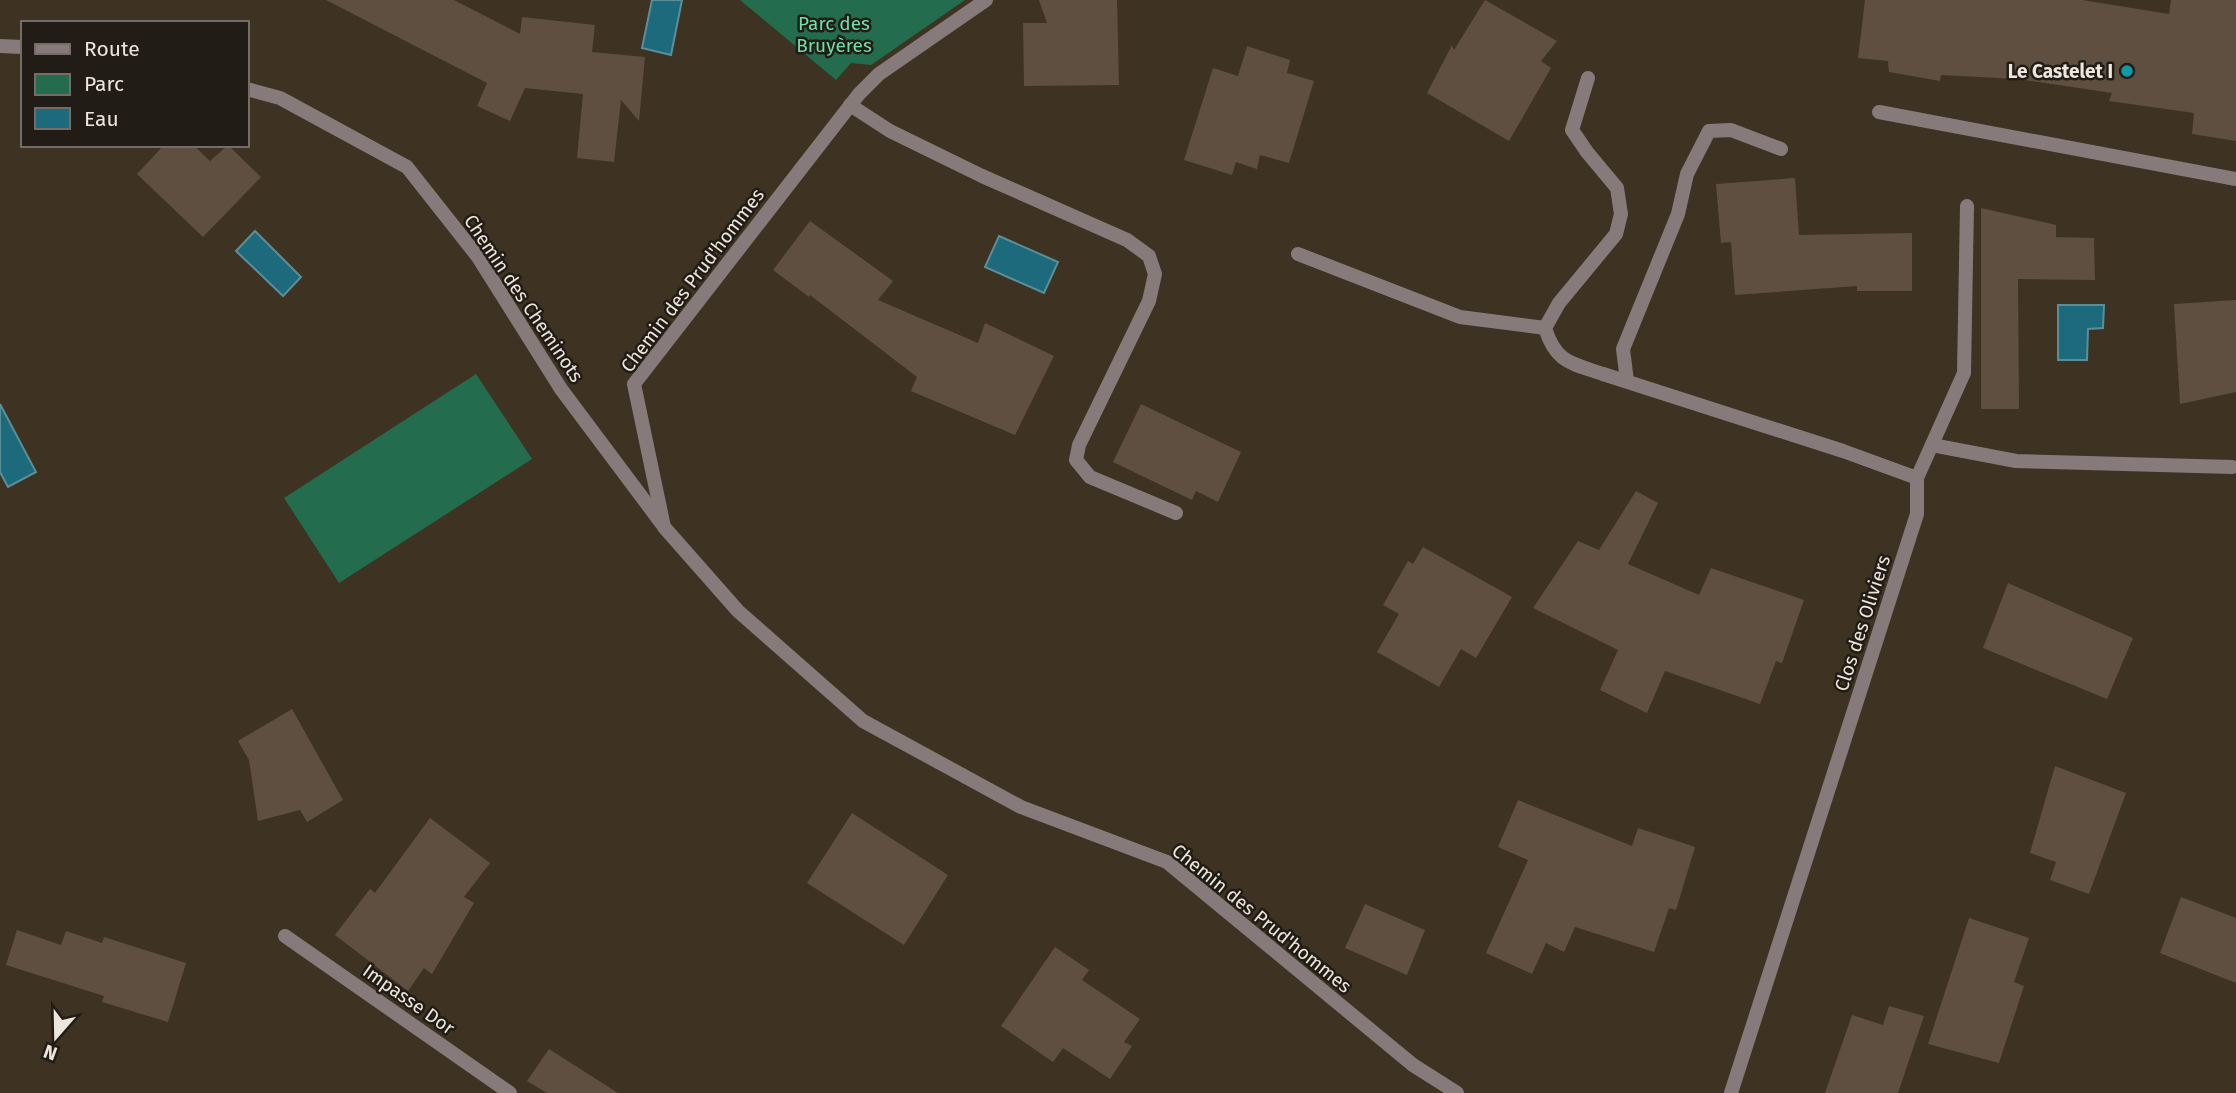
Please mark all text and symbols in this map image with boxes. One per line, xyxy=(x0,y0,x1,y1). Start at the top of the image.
park label: Parc des Bruyères xyxy=(796,12,872,57)
legend xyxy=(21,21,248,147)
text: Route xyxy=(84,36,140,62)
place label: Le Castelet I xyxy=(2008,60,2113,83)
marker: Le Castelet I xyxy=(2119,63,2135,79)
text: Parc xyxy=(84,71,124,97)
text: Eau xyxy=(84,106,119,132)
street label: Chemin des Prud'hommes xyxy=(616,184,769,377)
street label: Chemin des Cheminots xyxy=(459,210,588,386)
street label: Clos des Oliviers xyxy=(1830,552,1895,694)
street label: Chemin des Prud'hommes xyxy=(1167,839,1356,998)
street label: Impasse Dor xyxy=(358,959,460,1040)
north arrow xyxy=(21,1002,91,1072)
text: N xyxy=(40,1040,60,1065)

